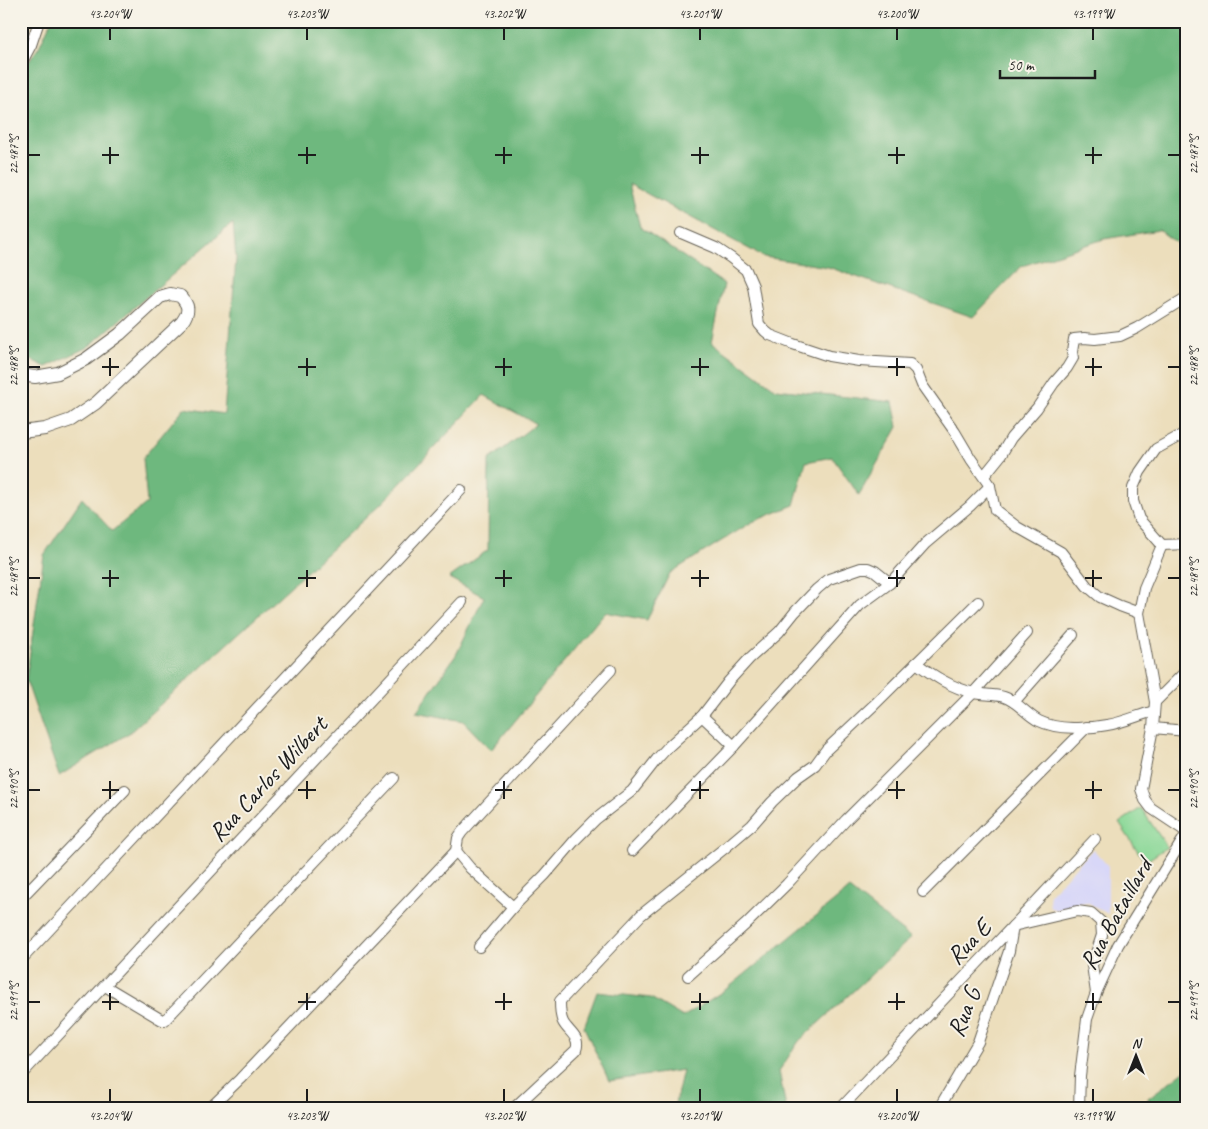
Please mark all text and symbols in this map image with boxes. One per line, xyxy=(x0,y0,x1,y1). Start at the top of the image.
text: 43.204°W xyxy=(89,6,133,22)
text: 43.203°W xyxy=(286,6,330,22)
text: 43.202°W xyxy=(483,6,527,22)
text: 43.201°W xyxy=(679,6,723,22)
text: 43.200°W xyxy=(876,6,920,22)
text: 43.199°W xyxy=(1072,6,1116,22)
scale bar xyxy=(1000,48,1096,80)
text: 50 m xyxy=(1008,56,1035,75)
text: 22.487°S xyxy=(6,134,22,174)
text: 22.487°S xyxy=(1186,134,1202,174)
text: 22.488°S xyxy=(6,346,22,386)
text: 22.488°S xyxy=(1186,346,1202,386)
text: 22.489°S xyxy=(6,557,22,597)
text: 22.489°S xyxy=(1186,557,1202,597)
street label: Rua Carlos Wilbert xyxy=(202,708,336,848)
text: 22.490°S xyxy=(6,769,22,809)
text: 22.490°S xyxy=(1186,769,1202,809)
street label: Rua Bataillard xyxy=(1072,849,1162,975)
street label: Rua E xyxy=(940,910,1000,972)
street label: Rua G xyxy=(940,980,989,1041)
text: 22.491°S xyxy=(6,981,22,1021)
text: 22.491°S xyxy=(1186,981,1202,1021)
north arrow xyxy=(1110,1032,1160,1082)
text: N xyxy=(1132,1035,1143,1052)
text: 43.204°W xyxy=(89,1108,133,1124)
text: 43.203°W xyxy=(286,1108,330,1124)
text: 43.202°W xyxy=(483,1108,527,1124)
text: 43.201°W xyxy=(679,1108,723,1124)
text: 43.200°W xyxy=(876,1108,920,1124)
text: 43.199°W xyxy=(1072,1108,1116,1124)

